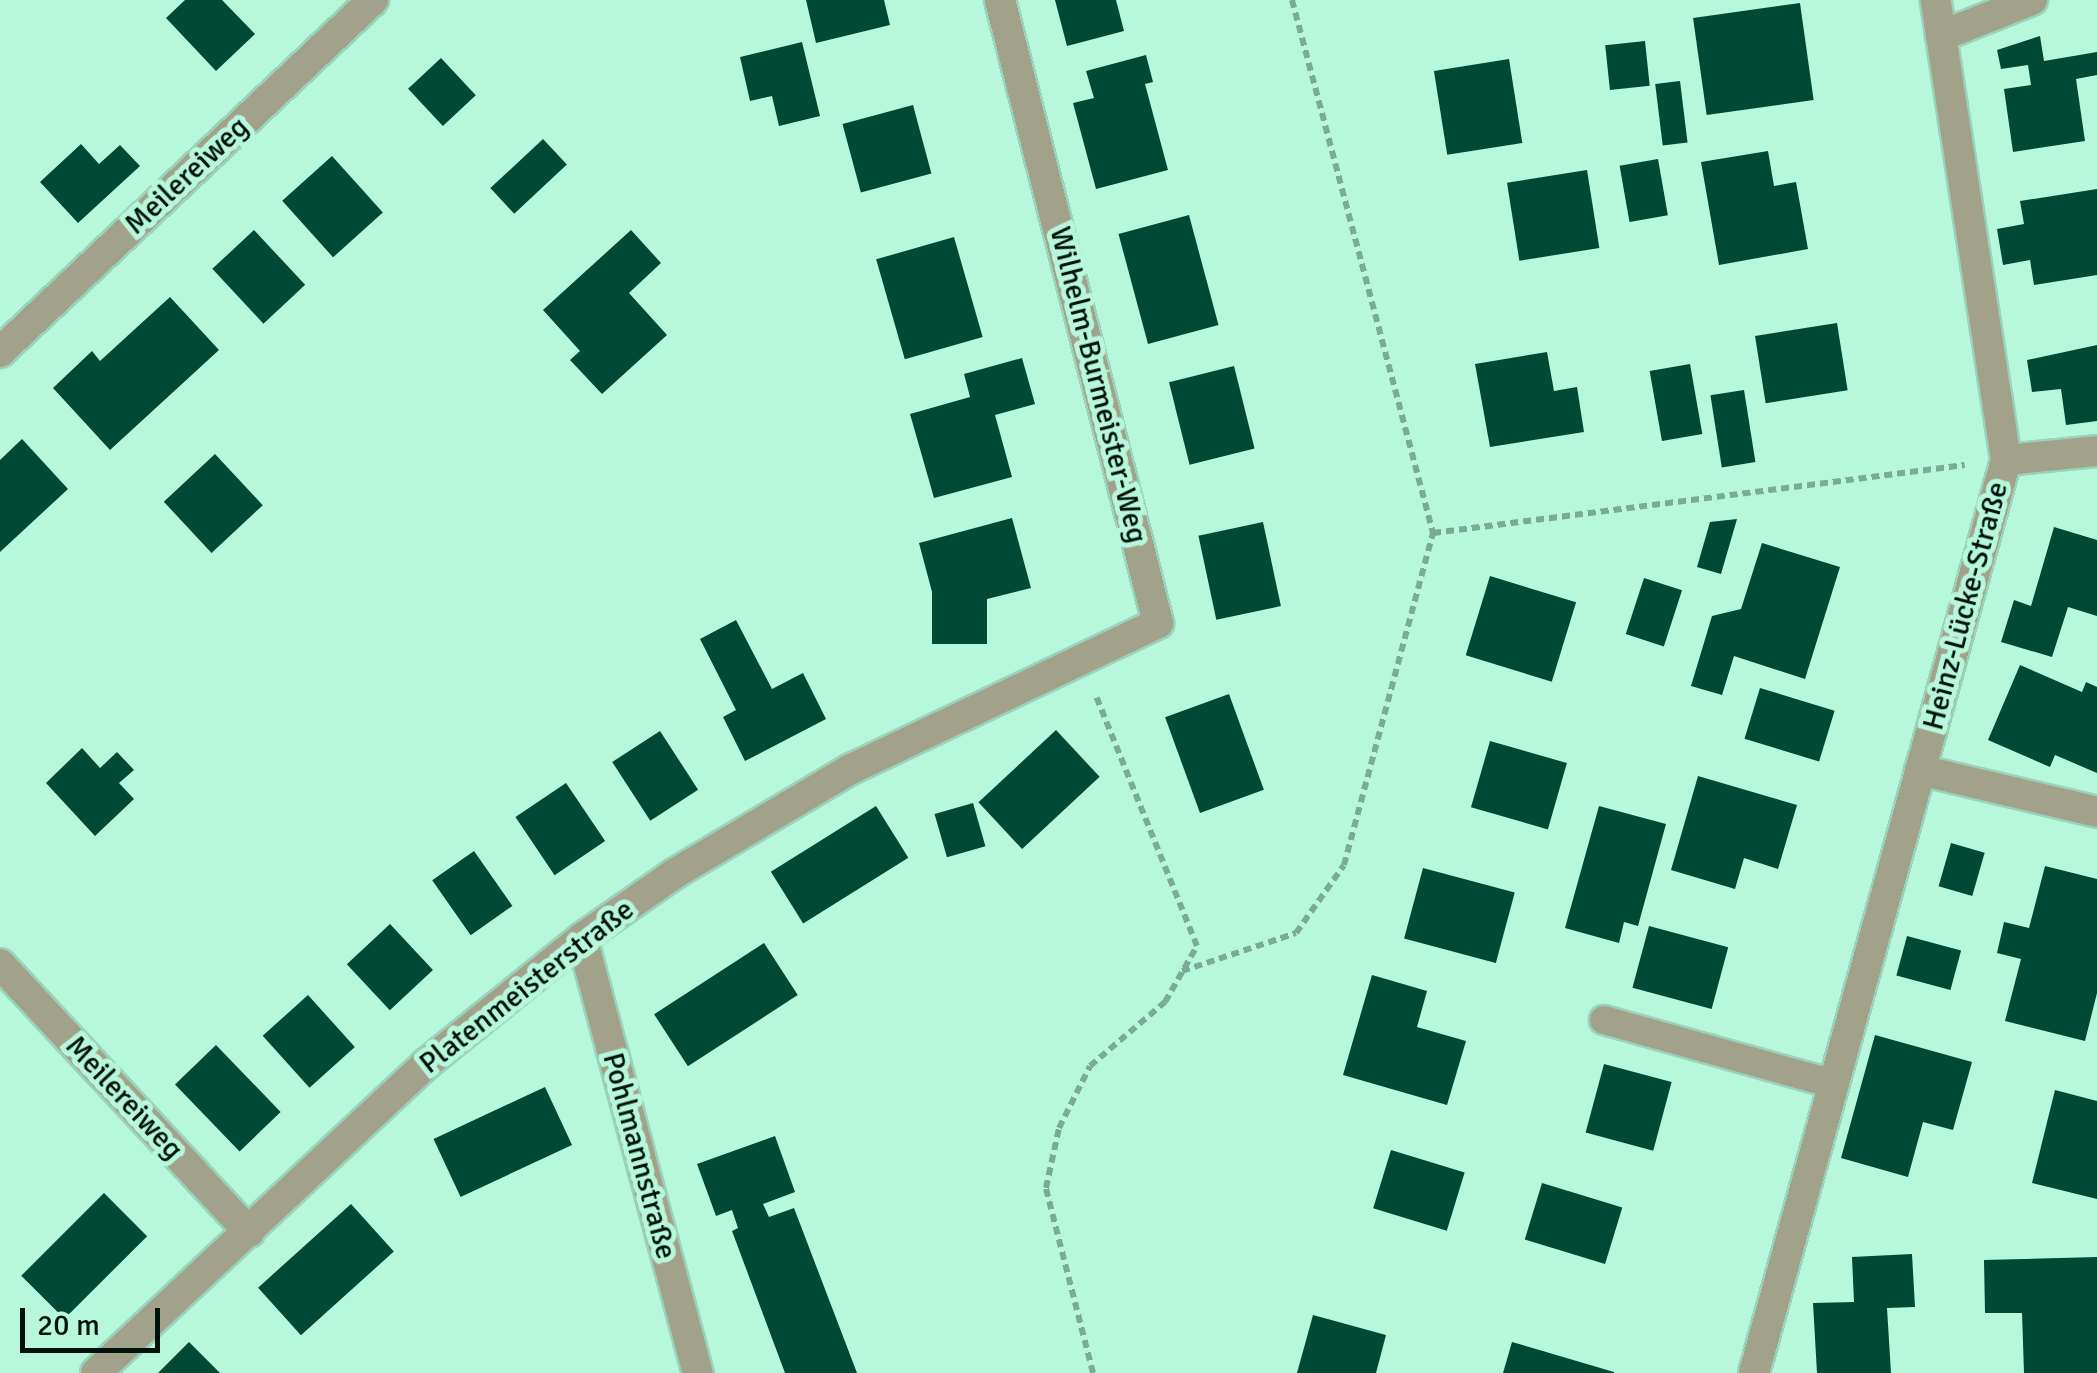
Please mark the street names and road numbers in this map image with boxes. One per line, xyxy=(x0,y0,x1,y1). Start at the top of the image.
street label: Meilereiweg xyxy=(118,110,256,242)
street label: Wilhelm-Burmeister-Weg xyxy=(1041,223,1155,547)
street label: Heinz-Lücke-Straße xyxy=(1916,478,2016,734)
street label: Platenmeisterstraße xyxy=(413,892,641,1082)
street label: Meilereiweg xyxy=(58,1029,190,1167)
street label: Pohlmannstraße xyxy=(594,1049,684,1263)

